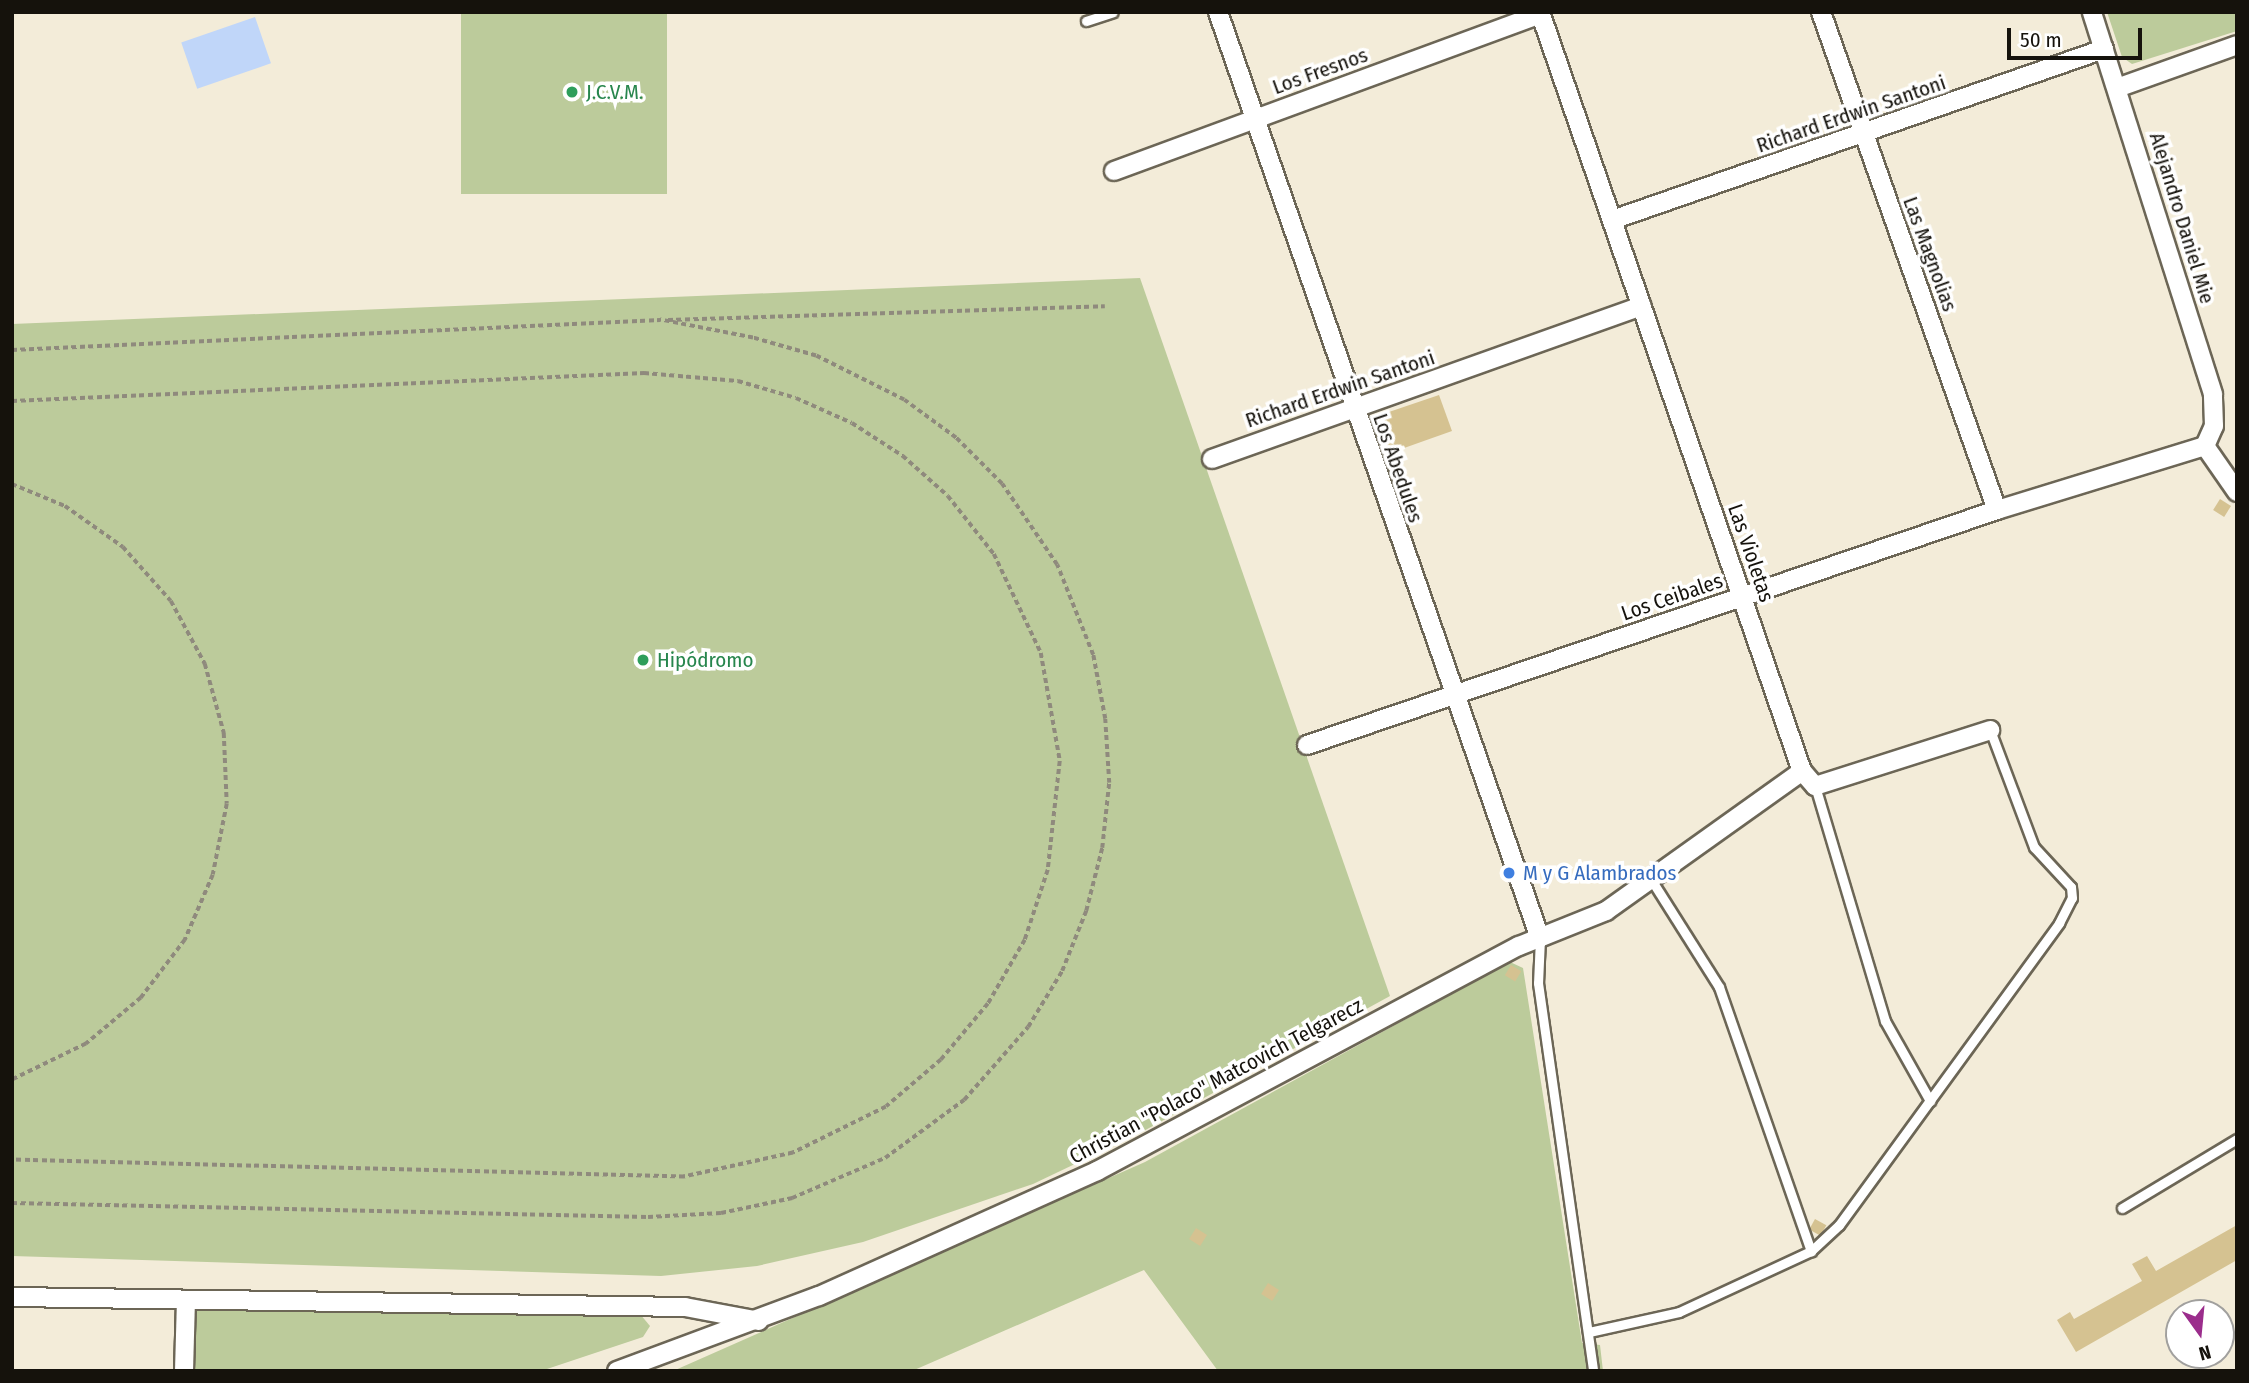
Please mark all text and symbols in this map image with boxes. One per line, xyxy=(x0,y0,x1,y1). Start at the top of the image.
scale bar xyxy=(2011,14,2146,58)
text: 50 m xyxy=(2020,27,2062,53)
street label: Los Fresnos xyxy=(1269,42,1371,100)
street label: Richard Erdwin Santoni xyxy=(1753,70,1949,158)
place label: J.C.V.M. xyxy=(586,79,643,105)
marker: J.C.V.M. xyxy=(564,84,580,100)
street label: Alejandro Daniel Mie xyxy=(2144,129,2220,307)
street label: Las Magnolias xyxy=(1898,193,1962,315)
street label: Richard Erdwin Santoni xyxy=(1242,345,1438,433)
street label: Los Abedules xyxy=(1368,410,1428,526)
street label: Las Violetas xyxy=(1723,501,1779,605)
street label: Los Ceibales xyxy=(1618,568,1726,626)
place label: Hipódromo xyxy=(657,647,753,673)
marker: Hipódromo xyxy=(635,652,651,668)
place label: M y G Alambrados xyxy=(1523,860,1676,886)
marker: M y G Alambrados xyxy=(1501,865,1517,881)
street label: Christian "Polaco" Matcovich Telgarecz xyxy=(1065,993,1367,1169)
north arrow xyxy=(2165,1299,2235,1369)
text: N xyxy=(2197,1340,2214,1365)

